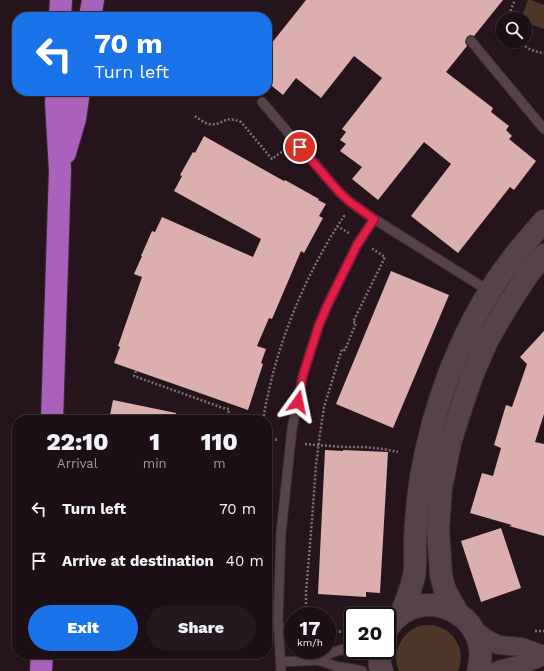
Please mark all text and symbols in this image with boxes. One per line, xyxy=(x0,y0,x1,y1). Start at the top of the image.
map controls xyxy=(496,12,532,48)
button: search xyxy=(496,12,532,48)
text: 70 m xyxy=(94,27,163,60)
icon: left xyxy=(28,28,80,80)
text: Turn left xyxy=(94,61,169,82)
pin xyxy=(283,130,317,164)
icon: arrive xyxy=(289,136,311,158)
position arrow xyxy=(277,381,319,423)
text: 22:10 xyxy=(46,428,109,456)
text: 1 xyxy=(149,428,160,456)
text: 110 xyxy=(201,428,238,456)
text: Arrival xyxy=(57,456,98,471)
text: min xyxy=(143,456,167,471)
text: m xyxy=(213,456,226,471)
icon: left xyxy=(28,498,50,520)
text: Turn left xyxy=(62,500,126,518)
text: 70 m xyxy=(219,500,256,518)
icon: arrive xyxy=(28,550,50,572)
text: Arrive at destination xyxy=(62,552,214,570)
text: 40 m xyxy=(226,552,264,570)
button: Exit xyxy=(28,605,138,651)
button: Share xyxy=(146,605,256,651)
speed limit sign: 20 xyxy=(344,607,396,659)
text: 17 xyxy=(300,616,320,640)
text: km/h xyxy=(297,637,323,648)

